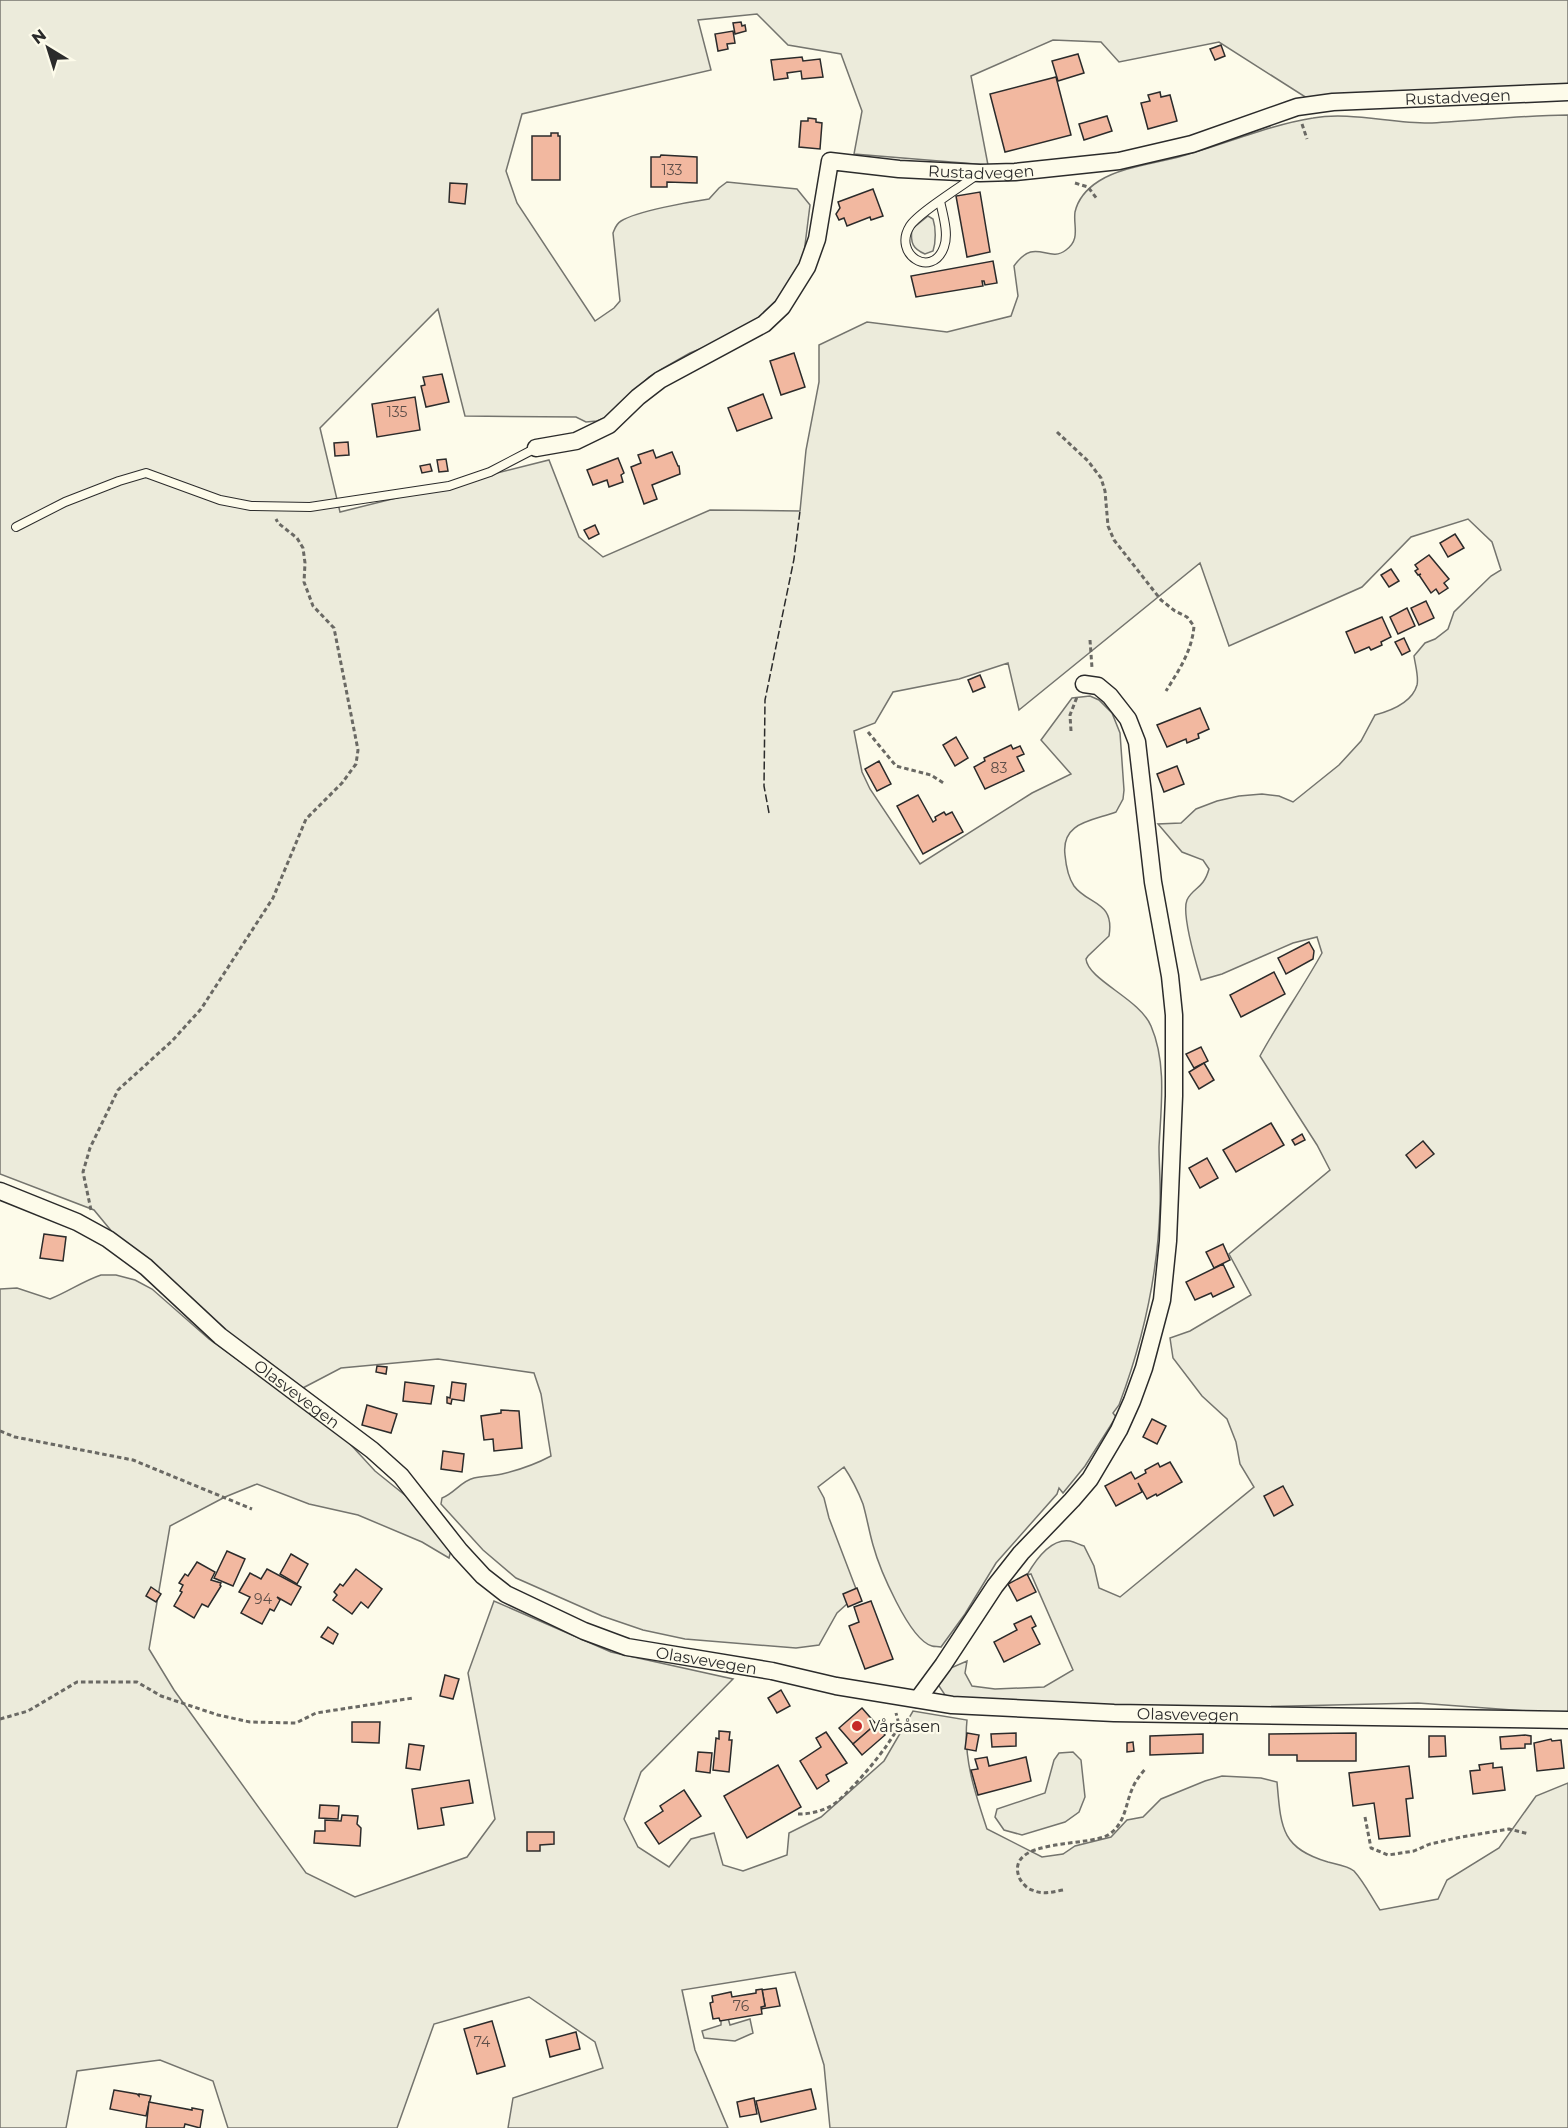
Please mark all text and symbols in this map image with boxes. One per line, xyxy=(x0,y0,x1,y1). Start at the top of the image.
north arrow xyxy=(18,18,78,78)
text: N xyxy=(28,25,50,48)
street label: Rustadvegen xyxy=(1404,85,1511,108)
house number: 133 xyxy=(662,161,682,179)
street label: Rustadvegen xyxy=(928,161,1035,183)
house number: 135 xyxy=(387,403,407,421)
house number: 83 xyxy=(991,759,1008,777)
street label: Olasvevegen xyxy=(250,1355,344,1432)
house number: 94 xyxy=(254,1590,273,1608)
street label: Olasvevegen xyxy=(654,1642,758,1678)
street label: Olasvevegen xyxy=(1137,1704,1239,1724)
place label: Vårsåsen xyxy=(869,1717,941,1736)
marker: Vårsåsen xyxy=(850,1719,864,1733)
house number: 76 xyxy=(733,1997,750,2015)
house number: 74 xyxy=(474,2033,491,2051)

